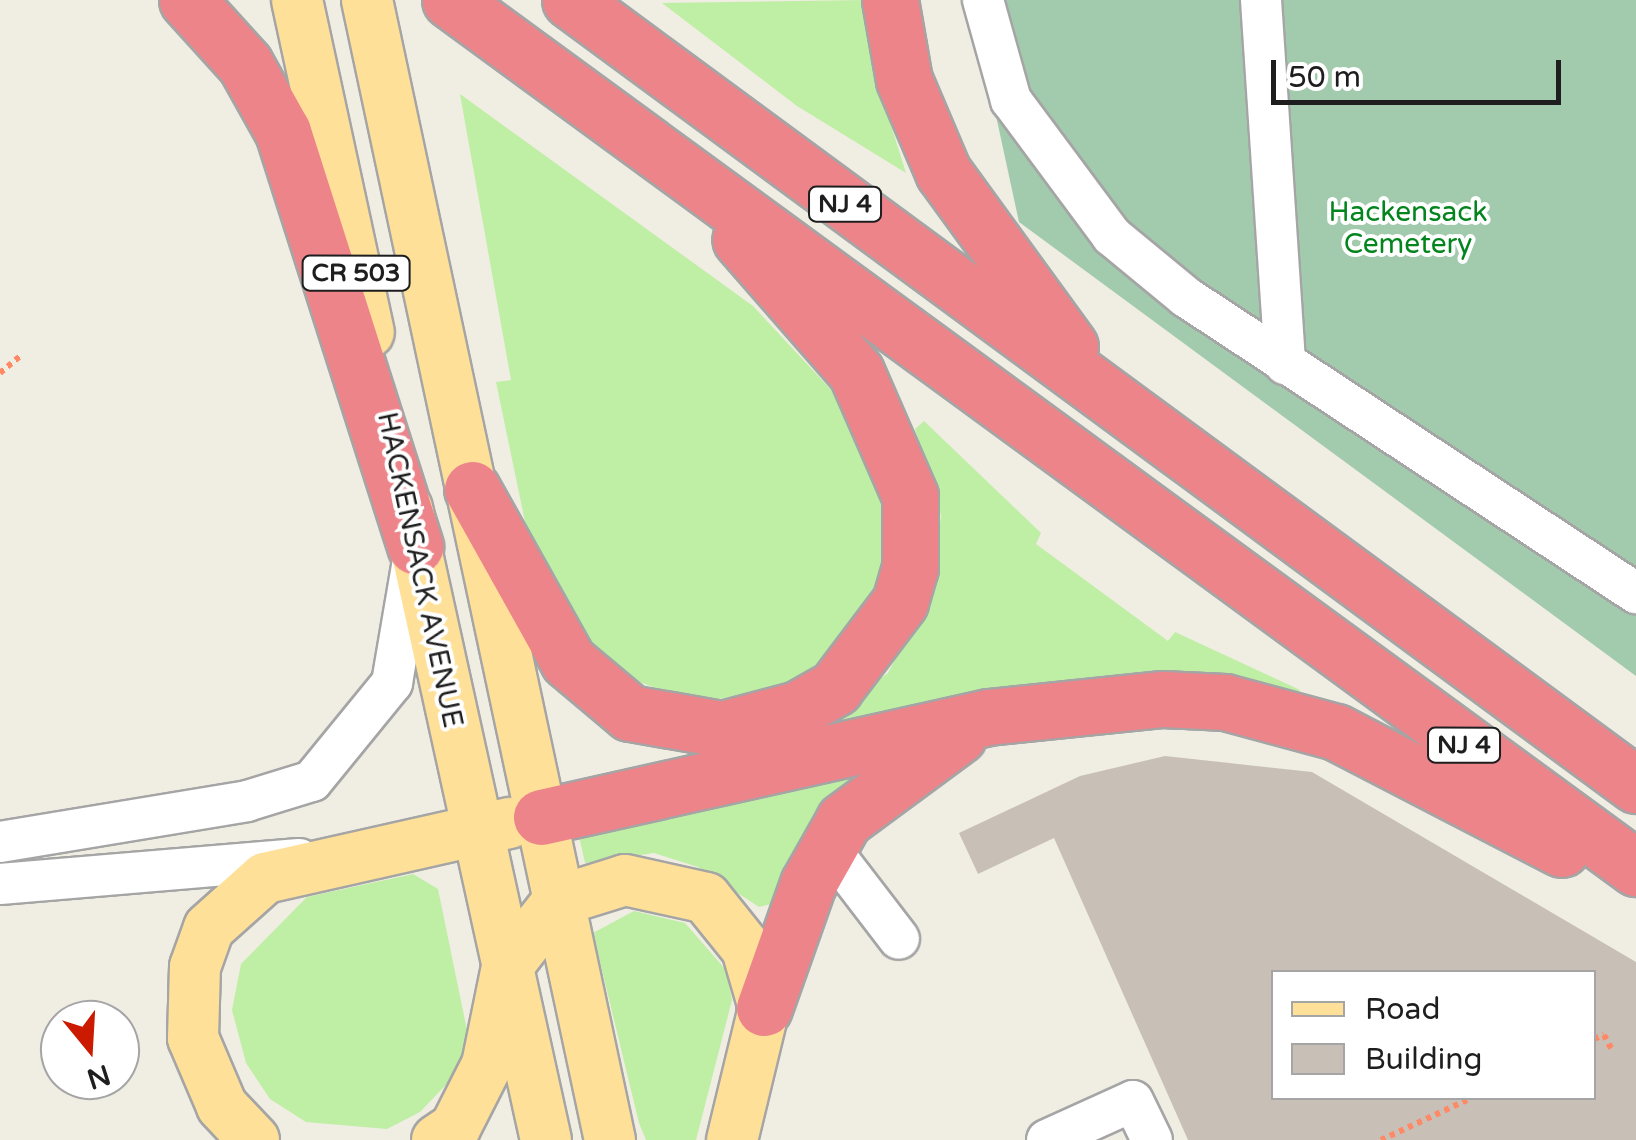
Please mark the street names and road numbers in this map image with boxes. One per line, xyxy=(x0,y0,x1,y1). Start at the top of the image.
road number: NJ 4 xyxy=(808,184,882,224)
road number: CR 503 xyxy=(301,253,411,293)
street label: HACKENSACK AVENUE xyxy=(370,409,470,731)
road number: NJ 4 xyxy=(1426,725,1502,765)

